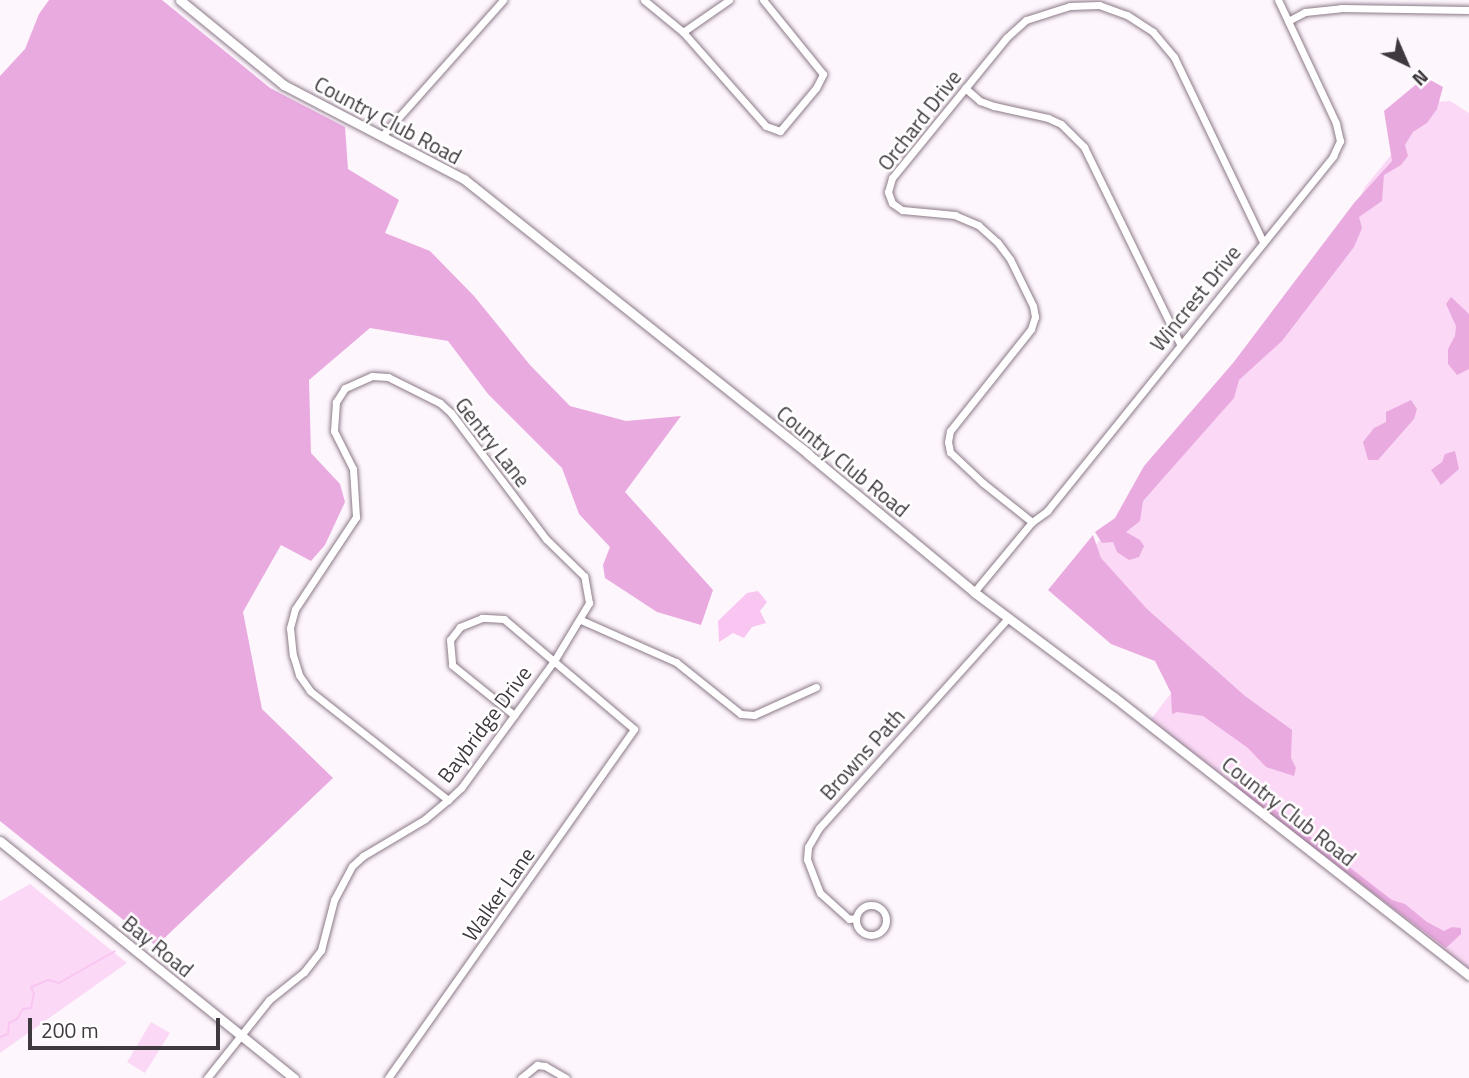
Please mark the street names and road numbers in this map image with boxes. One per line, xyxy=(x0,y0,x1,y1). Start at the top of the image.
street label: Orchard Drive xyxy=(872,65,966,175)
street label: Country Club Road xyxy=(310,71,466,169)
street label: Wincrest Drive xyxy=(1145,240,1245,356)
street label: Gentry Lane xyxy=(450,392,536,492)
street label: Country Club Road xyxy=(772,400,914,522)
street label: Baybridge Drive xyxy=(432,661,536,787)
street label: Browns Path xyxy=(814,703,910,805)
street label: Country Club Road xyxy=(1217,751,1361,871)
street label: Walker Lane xyxy=(457,842,539,946)
street label: Bay Road xyxy=(118,910,198,982)

